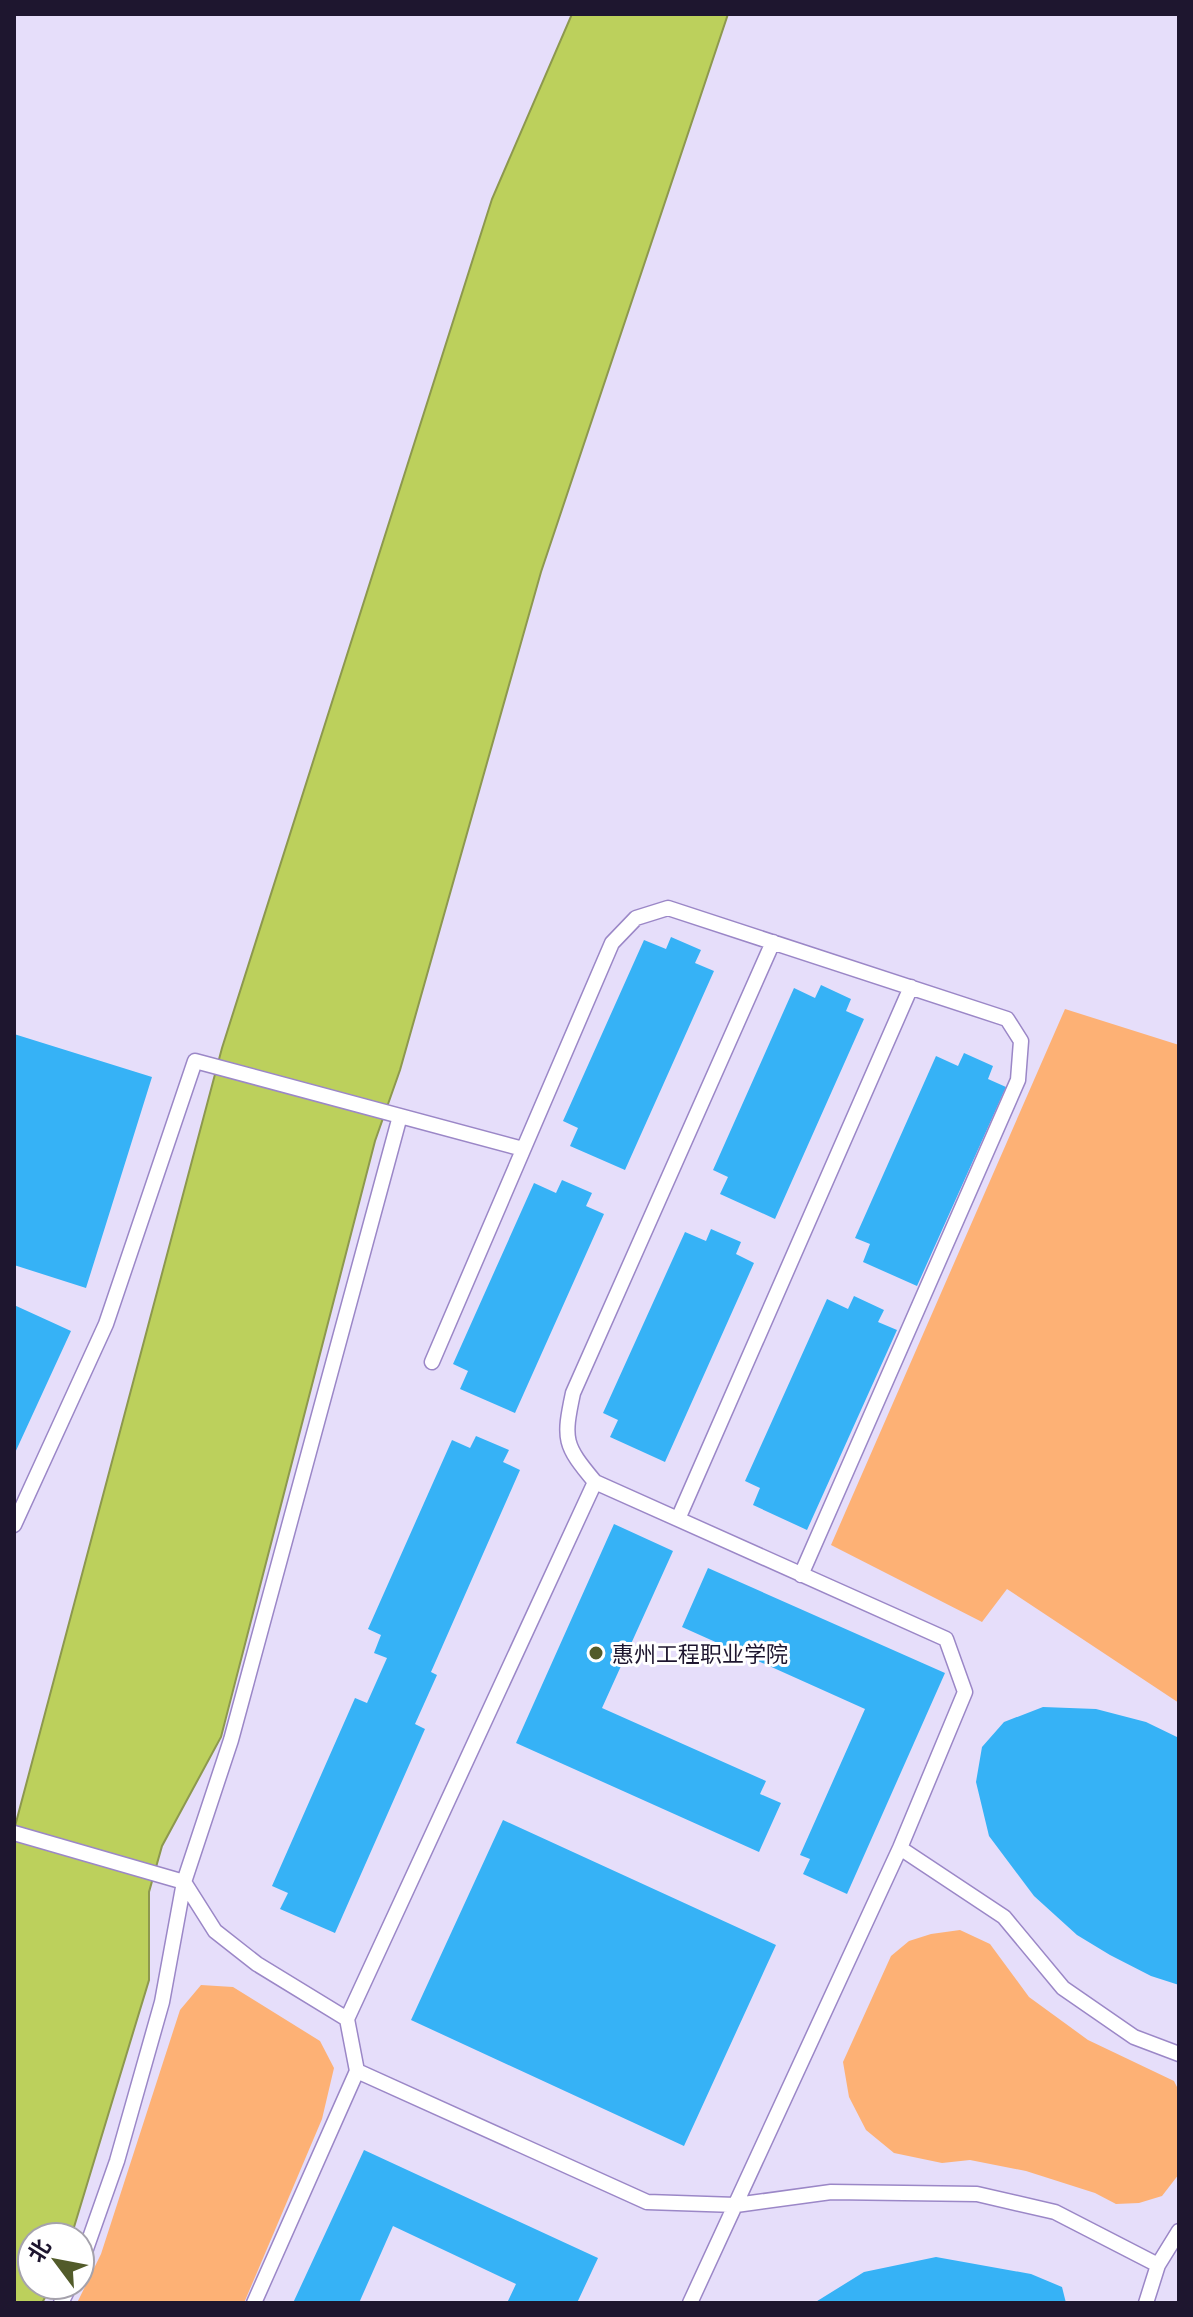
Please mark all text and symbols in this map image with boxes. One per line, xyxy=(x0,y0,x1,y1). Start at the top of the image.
place label: 惠州工程职业学院 xyxy=(612,1638,788,1668)
marker: 惠州工程职业学院 xyxy=(587,1644,605,1662)
north arrow xyxy=(16,2221,96,2301)
text: 北 xyxy=(20,2233,57,2267)

